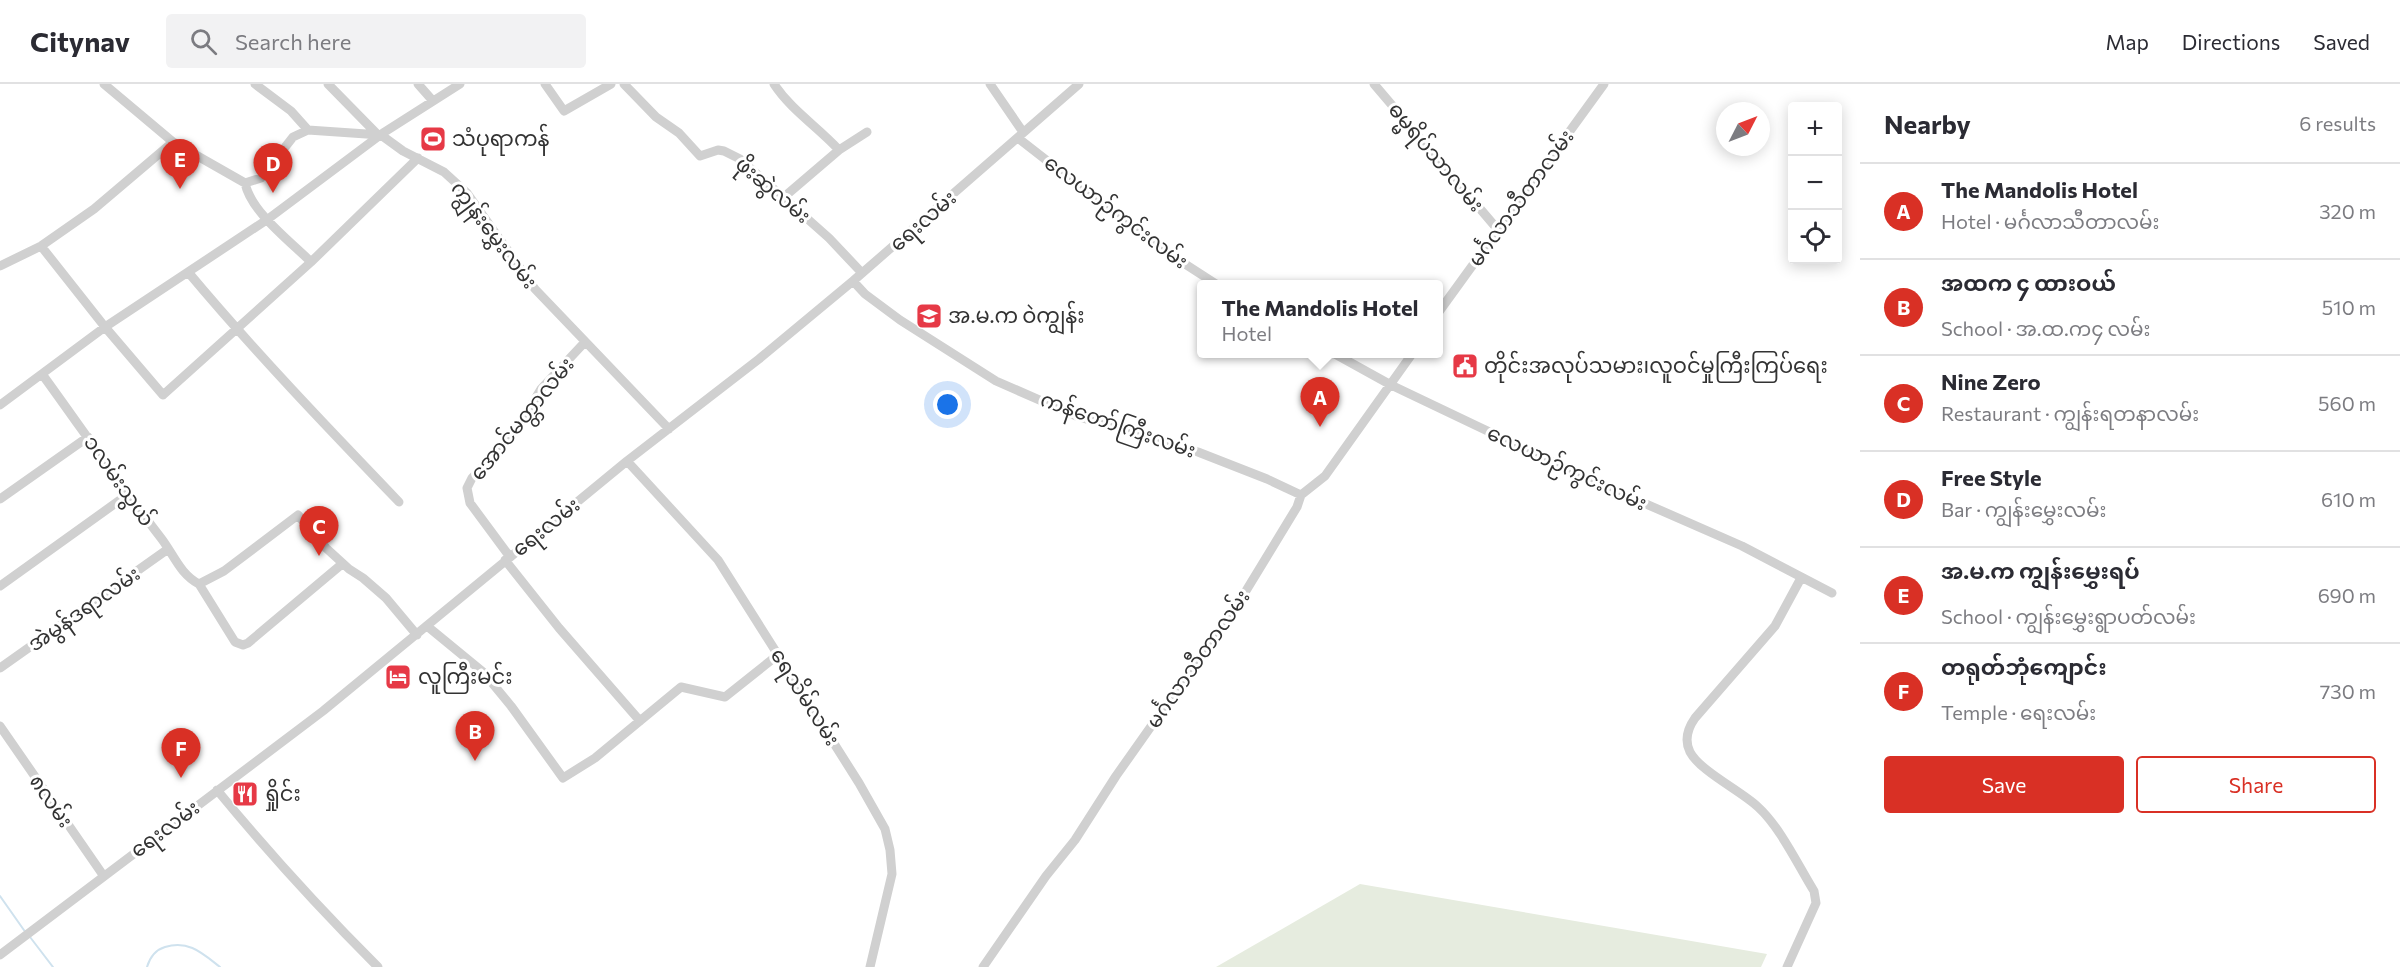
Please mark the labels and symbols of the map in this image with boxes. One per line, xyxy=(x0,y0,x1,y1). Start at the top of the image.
street label: ဓမ္မရိပ်သာလမ်း xyxy=(1379,95,1492,220)
north arrow xyxy=(1716,102,1770,156)
place label: သံပုရာကန် xyxy=(452,123,549,156)
street label: မင်္ဂလာသီတာလမ်း xyxy=(1460,123,1578,271)
sports icon: သံပုရာကန် xyxy=(418,124,448,154)
pin: E xyxy=(160,140,200,189)
pin: D xyxy=(254,144,292,193)
street label: လေယာဉ်ကွင်းလမ်း xyxy=(1037,147,1195,278)
street label: ဖိုးဆွဲလမ်း xyxy=(728,149,818,232)
street label: ကျွန်းမွှေးလမ်း xyxy=(440,174,545,297)
street label: ရေးလမ်း xyxy=(882,183,964,260)
place label: အ.မ.က ဝဲကျွန်း xyxy=(948,300,1085,335)
school or university icon: အ.မ.က ဝဲကျွန်း xyxy=(914,301,944,331)
street label: အောင်မတ္တာလမ်း xyxy=(462,350,583,488)
place label: တိုင်းအလုပ်သမား၊လူဝင်မှုကြီးကြပ်ရေး xyxy=(1484,350,1828,383)
public building icon: တိုင်းအလုပ်သမား၊လူဝင်မှုကြီးကြပ်ရေး xyxy=(1450,351,1480,381)
pin: A xyxy=(1300,378,1340,427)
street label: ကန်တော်ကြီးလမ်း xyxy=(1036,383,1200,468)
your location xyxy=(933,390,962,419)
street label: လေယာဉ်ကွင်းလမ်း xyxy=(1481,417,1652,520)
street label: ၁လမ်းသွယ် xyxy=(76,429,162,533)
street label: ရေးလမ်း xyxy=(505,489,588,565)
pin: C xyxy=(300,506,338,556)
street label: အဲမွန်ဒရာလမ်း xyxy=(21,558,147,661)
street label: မင်္ဂလာသီတာလမ်း xyxy=(1138,583,1254,732)
street label: ရေသိမ်လမ်း xyxy=(761,642,848,753)
place label: လူကြီးမင်း xyxy=(418,661,512,694)
hotel icon: လူကြီးမင်း xyxy=(383,662,413,692)
pin: B xyxy=(456,712,494,761)
pin: F xyxy=(162,728,201,778)
street label: ၈လမ်း xyxy=(25,768,81,831)
place label: ရှိုင်း xyxy=(264,778,301,811)
restaurant icon: ရှိုင်း xyxy=(230,779,260,809)
street label: ရေးလမ်း xyxy=(123,792,207,867)

